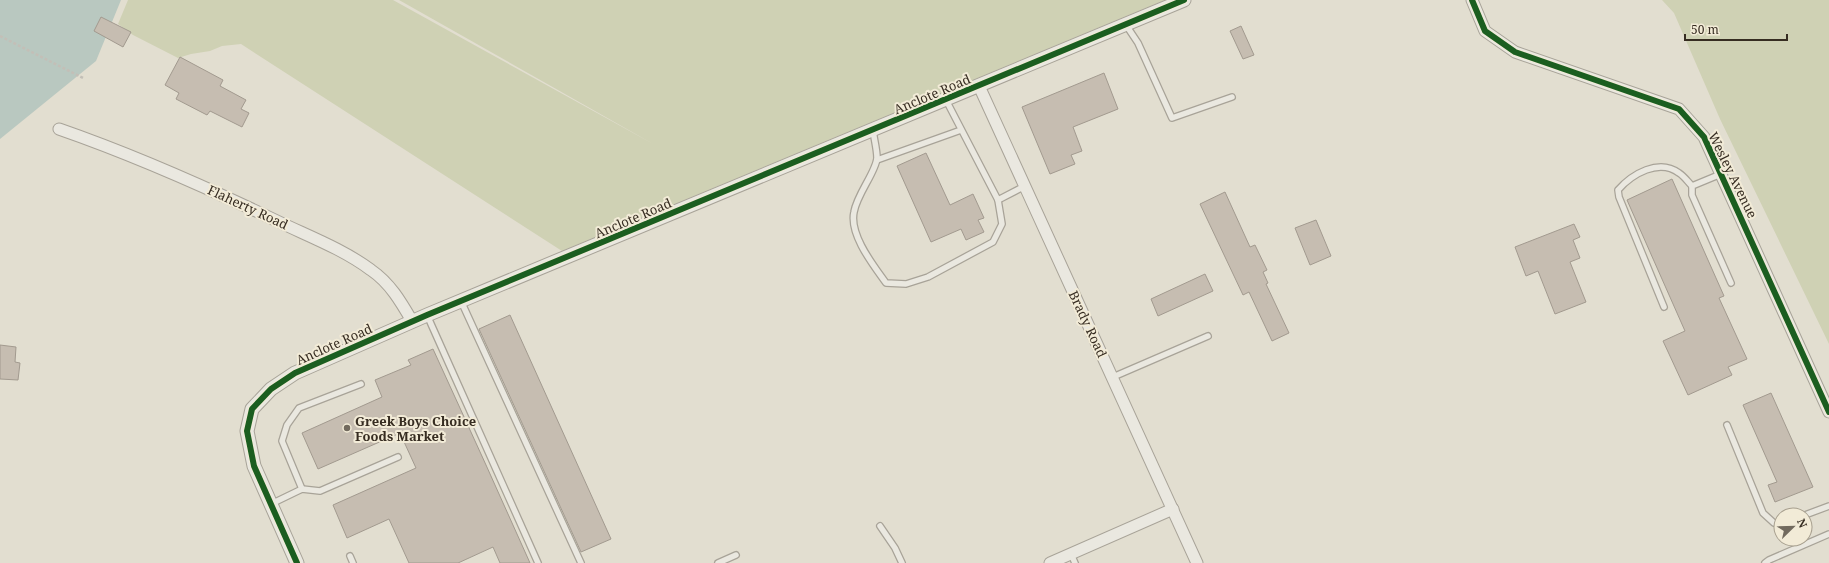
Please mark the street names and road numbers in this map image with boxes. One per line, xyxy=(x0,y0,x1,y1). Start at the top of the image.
street label: Anclote Road xyxy=(891,70,973,118)
street label: Wesley Avenue xyxy=(1704,129,1762,221)
street label: Flaherty Road xyxy=(205,180,291,234)
street label: Anclote Road xyxy=(592,194,674,242)
street label: Brady Road xyxy=(1065,288,1111,360)
street label: Anclote Road xyxy=(293,319,375,369)

